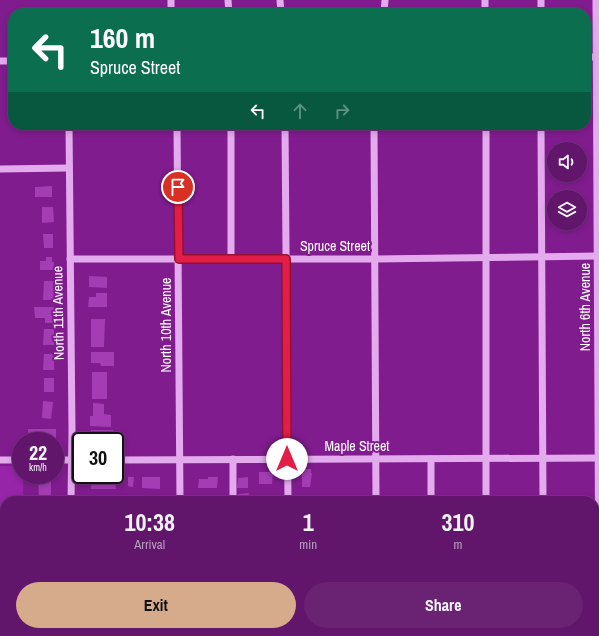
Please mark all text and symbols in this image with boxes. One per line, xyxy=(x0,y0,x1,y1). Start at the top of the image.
text: 160 m xyxy=(90,19,155,57)
icon: left xyxy=(24,24,76,76)
text: Spruce Street xyxy=(90,55,180,80)
icon: left xyxy=(247,100,269,122)
icon: ahead xyxy=(289,100,311,122)
icon: right xyxy=(331,100,353,122)
map controls xyxy=(547,142,587,230)
button: sound xyxy=(547,142,587,182)
pin xyxy=(161,170,195,204)
icon: arrive xyxy=(167,176,189,198)
button: layers xyxy=(547,190,587,230)
street label: Spruce Street xyxy=(300,237,370,255)
street label: North 6th Avenue xyxy=(576,263,594,351)
street label: North 11th Avenue xyxy=(48,266,68,360)
street label: North 10th Avenue xyxy=(157,278,175,372)
speed limit sign: 30 xyxy=(72,432,124,484)
street label: Maple Street xyxy=(324,437,390,455)
position arrow xyxy=(266,438,308,480)
text: 22 xyxy=(29,439,47,466)
text: km/h xyxy=(29,461,47,474)
text: 10:38 xyxy=(125,506,175,538)
text: 1 xyxy=(303,506,314,538)
text: 310 xyxy=(442,506,474,538)
text: Arrival xyxy=(134,536,165,553)
text: min xyxy=(299,536,317,553)
text: m xyxy=(454,536,462,553)
button: Exit xyxy=(16,582,296,628)
button: Share xyxy=(304,582,583,628)

